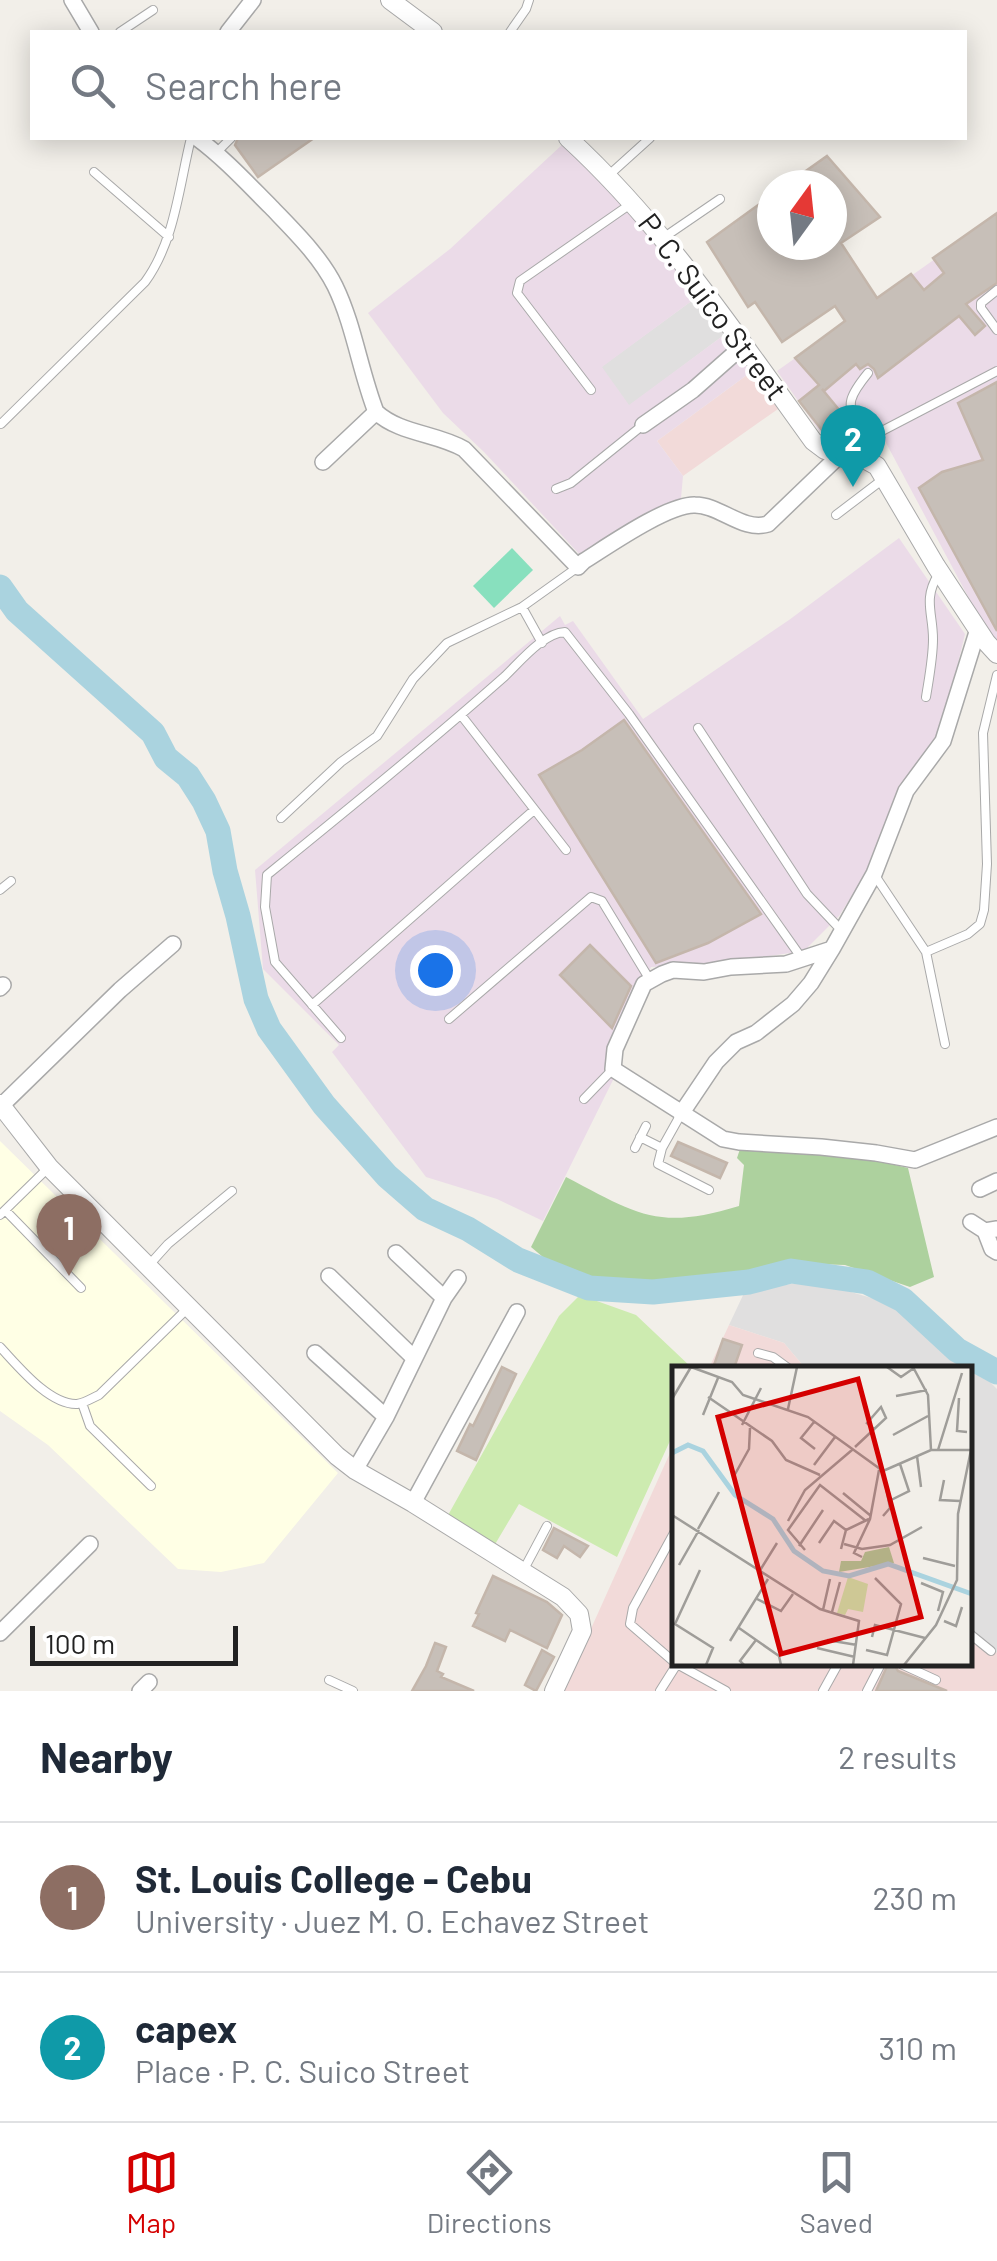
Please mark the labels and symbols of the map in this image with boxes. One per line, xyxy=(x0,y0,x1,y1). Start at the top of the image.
north arrow xyxy=(757,170,847,260)
street label: P. C. Suico Street xyxy=(632,205,795,406)
pin: 2 xyxy=(820,404,886,487)
your location xyxy=(410,945,461,996)
pin: 1 xyxy=(36,1194,102,1276)
inset map xyxy=(672,1366,972,1666)
scale bar xyxy=(30,1621,238,1666)

